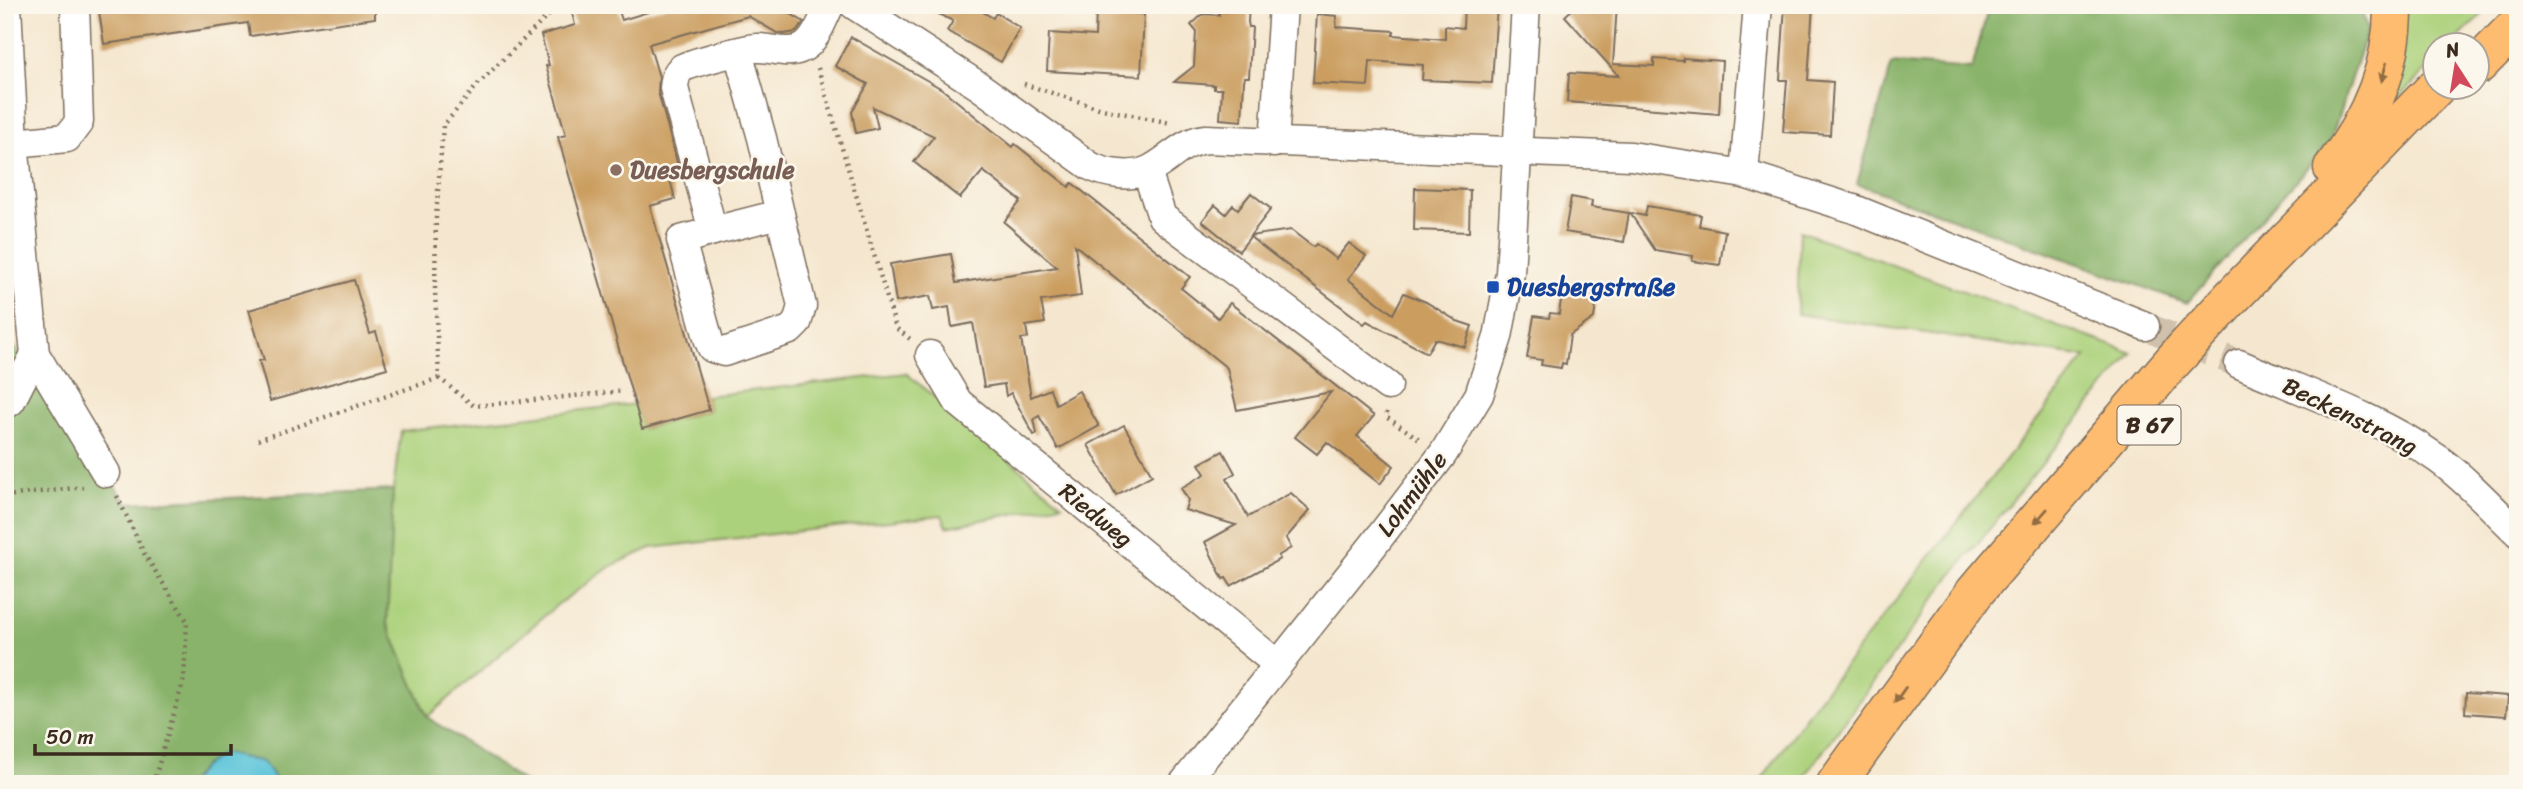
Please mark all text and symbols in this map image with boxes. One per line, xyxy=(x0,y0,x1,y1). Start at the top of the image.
north arrow xyxy=(2422,32,2492,102)
text: N xyxy=(2442,32,2463,68)
one-way arrow xyxy=(2378,61,2389,83)
place label: Duesbergschule xyxy=(630,149,795,191)
marker: Duesbergschule xyxy=(608,162,624,178)
place label: Duesbergstraße xyxy=(1507,266,1676,308)
marker: Duesbergstraße xyxy=(1485,279,1501,295)
street label: Beckenstrang xyxy=(2275,365,2425,467)
road number: B 67 xyxy=(2118,406,2180,444)
street label: Lohmühle xyxy=(1365,442,1459,546)
street label: Riedweg xyxy=(1049,471,1143,559)
one-way arrow xyxy=(2033,507,2049,525)
one-way arrow xyxy=(1894,686,1908,704)
scale bar xyxy=(35,712,231,756)
text: 50 m xyxy=(46,718,94,756)

